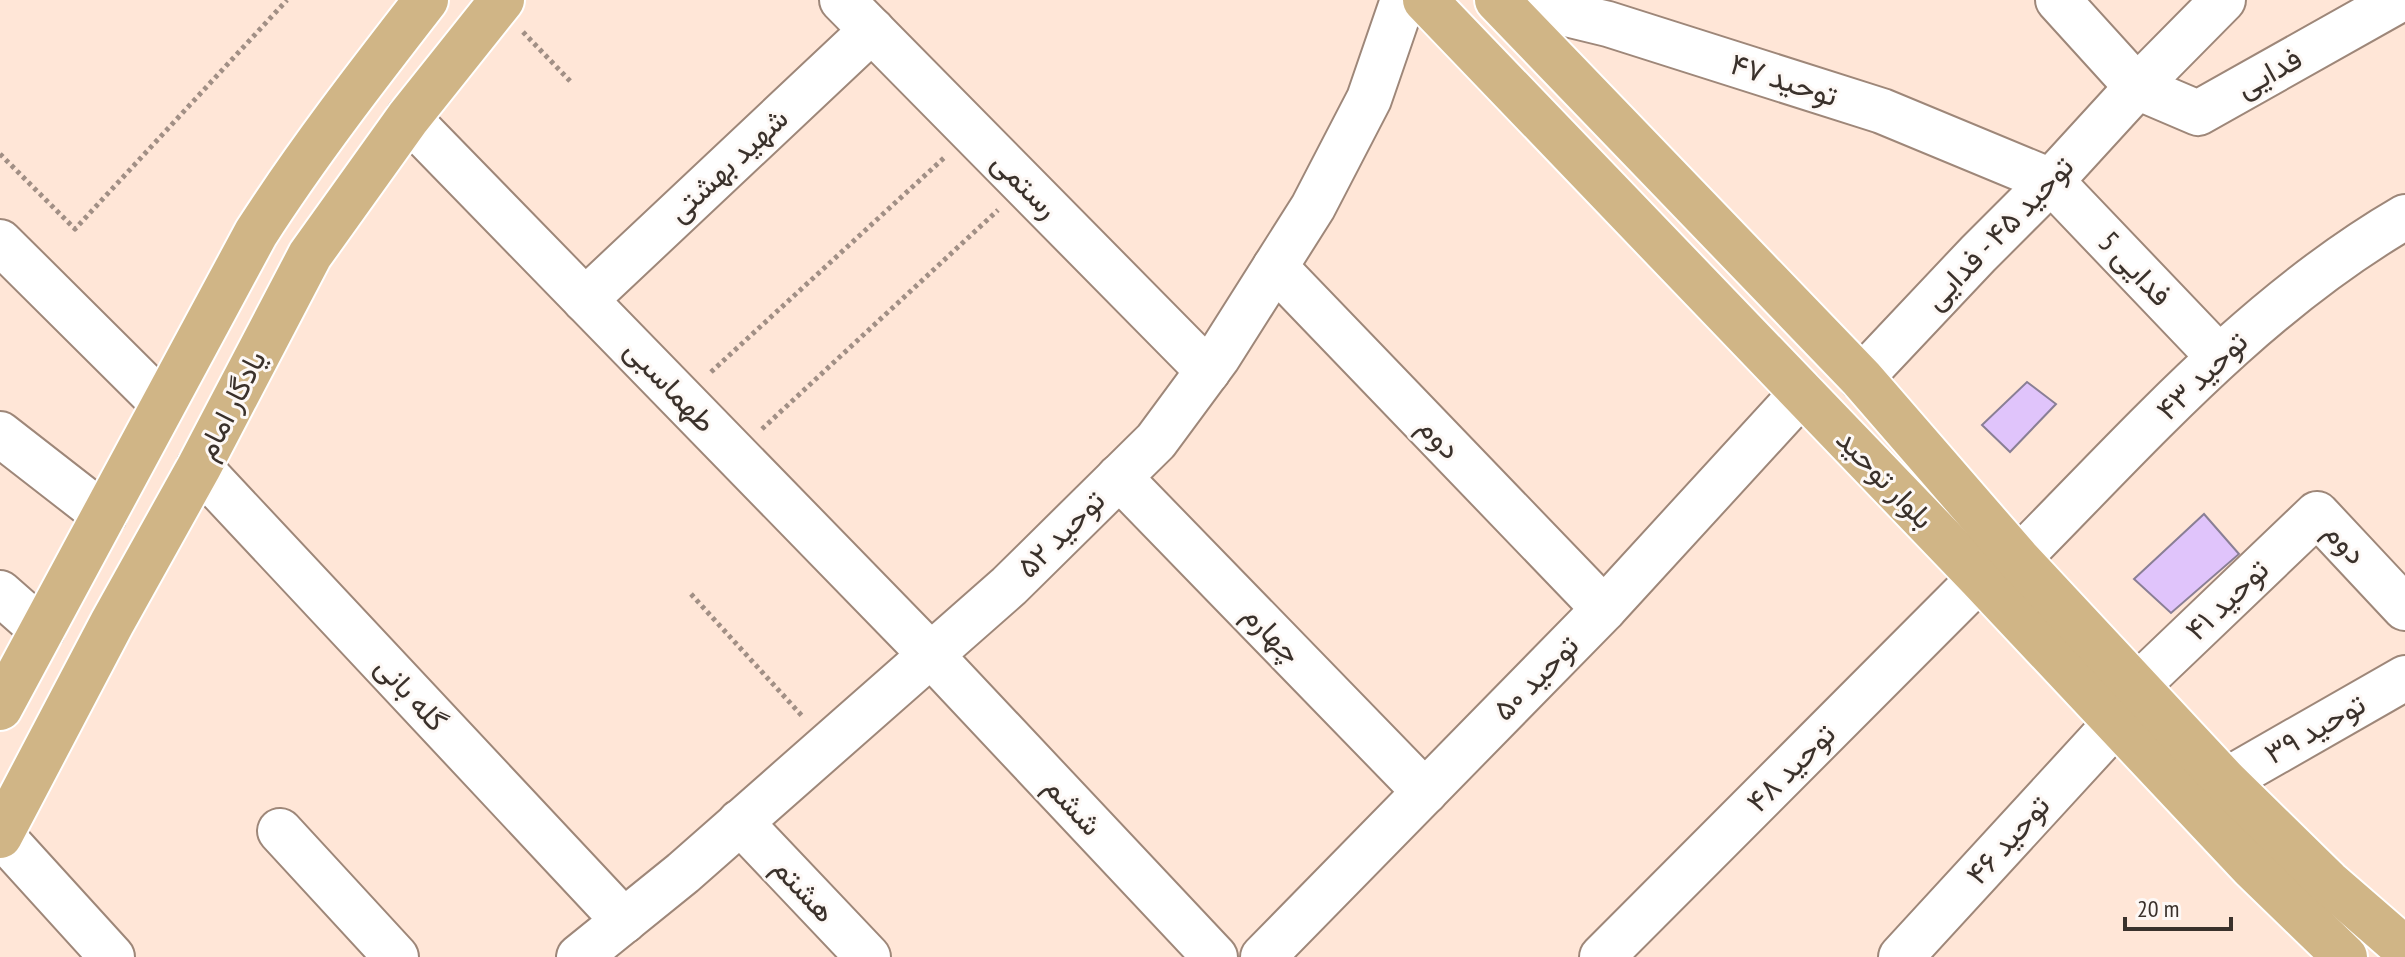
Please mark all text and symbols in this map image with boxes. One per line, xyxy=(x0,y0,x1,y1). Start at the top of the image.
street label: فدایی xyxy=(2228,38,2308,106)
street label: توحید ۴۷ xyxy=(1726,43,1843,114)
street label: شهید بهشتی xyxy=(658,98,796,230)
street label: رستمی xyxy=(984,142,1068,226)
street label: توحید ۴۵ - فدایی xyxy=(1915,147,2081,317)
street label: فدایی 5 xyxy=(2091,222,2181,314)
street label: توحید ۴۳ xyxy=(2147,322,2255,428)
street label: طهماسبی xyxy=(617,330,725,440)
street label: یادگار امام xyxy=(186,343,275,466)
street label: دوم xyxy=(1410,407,1470,468)
street label: بلوار توحید xyxy=(1829,420,1943,536)
street label: توحید ۵۲ xyxy=(1008,481,1112,585)
street label: دوم xyxy=(2316,512,2376,573)
street label: توحید ۴۱ xyxy=(2176,550,2276,648)
street label: چهارم xyxy=(1234,595,1311,673)
street label: توحید ۵۰ xyxy=(1484,626,1586,728)
street label: گله بانی xyxy=(367,647,457,739)
street label: توحید ۳۹ xyxy=(2257,683,2372,772)
street label: توحید ۴۸ xyxy=(1737,714,1843,820)
street label: ششم xyxy=(1036,767,1112,844)
street label: توحید ۴۶ xyxy=(1956,786,2057,892)
street label: هشتم xyxy=(764,848,845,931)
scale bar xyxy=(2125,881,2231,931)
text: 20 m xyxy=(2137,893,2179,924)

